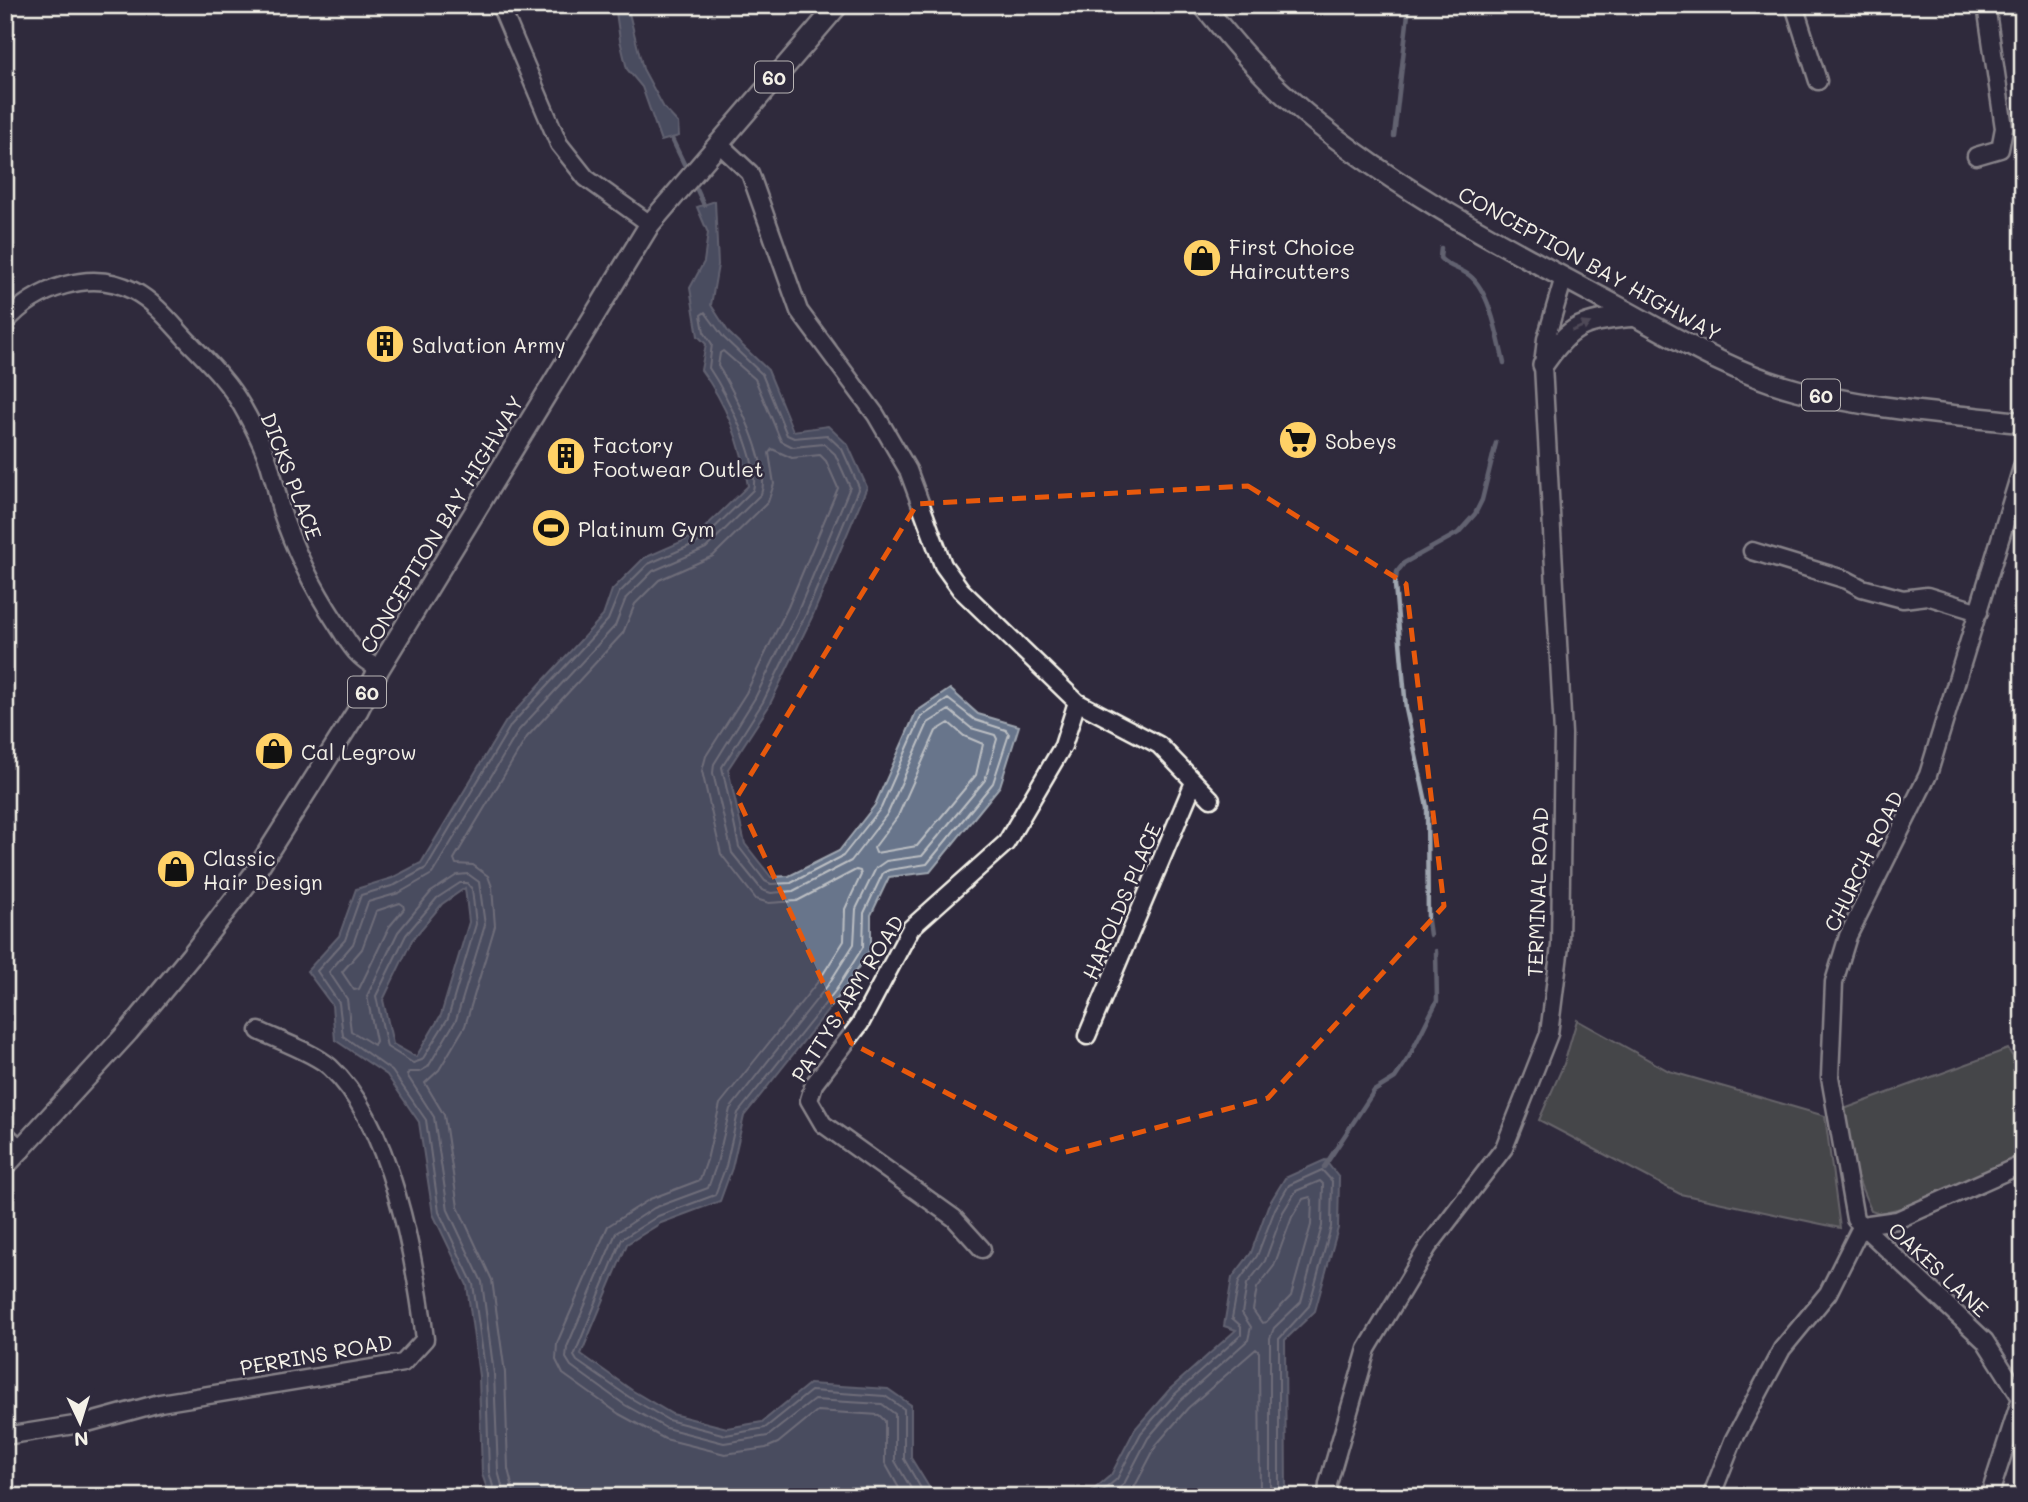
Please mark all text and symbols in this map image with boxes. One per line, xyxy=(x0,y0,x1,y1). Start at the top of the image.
road number: 60 xyxy=(755,61,793,92)
street label: CONCEPTION BAY HIGHWAY xyxy=(1454,179,1726,347)
place label: First Choice Haircutters xyxy=(1229,233,1355,284)
shop icon: First Choice Haircutters xyxy=(1181,237,1223,279)
one-way arrow xyxy=(1571,321,1591,333)
building icon: Salvation Army xyxy=(364,323,406,365)
place label: Salvation Army xyxy=(412,331,566,358)
road number: 60 xyxy=(1802,380,1840,410)
street label: CONCEPTION BAY HIGHWAY xyxy=(353,390,529,658)
street label: DICKS PLACE xyxy=(255,409,329,543)
supermarket icon: Sobeys xyxy=(1277,419,1319,461)
place label: Sobeys xyxy=(1325,427,1397,454)
place label: Factory Footwear Outlet xyxy=(593,431,763,482)
building icon: Factory Footwear Outlet xyxy=(545,435,587,477)
sports icon: Platinum Gym xyxy=(530,507,572,549)
place label: Platinum Gym xyxy=(578,515,715,542)
road number: 60 xyxy=(348,677,386,708)
shop icon: Cal Legrow xyxy=(253,730,295,772)
place label: Cal Legrow xyxy=(301,738,417,765)
street label: CHURCH ROAD xyxy=(1817,786,1909,936)
street label: TERMINAL ROAD xyxy=(1521,807,1553,977)
street label: HAROLDS PLACE xyxy=(1076,818,1166,984)
place label: Classic Hair Design xyxy=(203,844,323,895)
shop icon: Classic Hair Design xyxy=(155,848,197,890)
street label: PATTYS ARM ROAD xyxy=(785,909,909,1087)
street label: OAKES LANE xyxy=(1883,1216,1995,1322)
street label: PERRINS ROAD xyxy=(238,1327,394,1381)
north arrow xyxy=(46,1386,116,1456)
text: N xyxy=(73,1426,89,1452)

